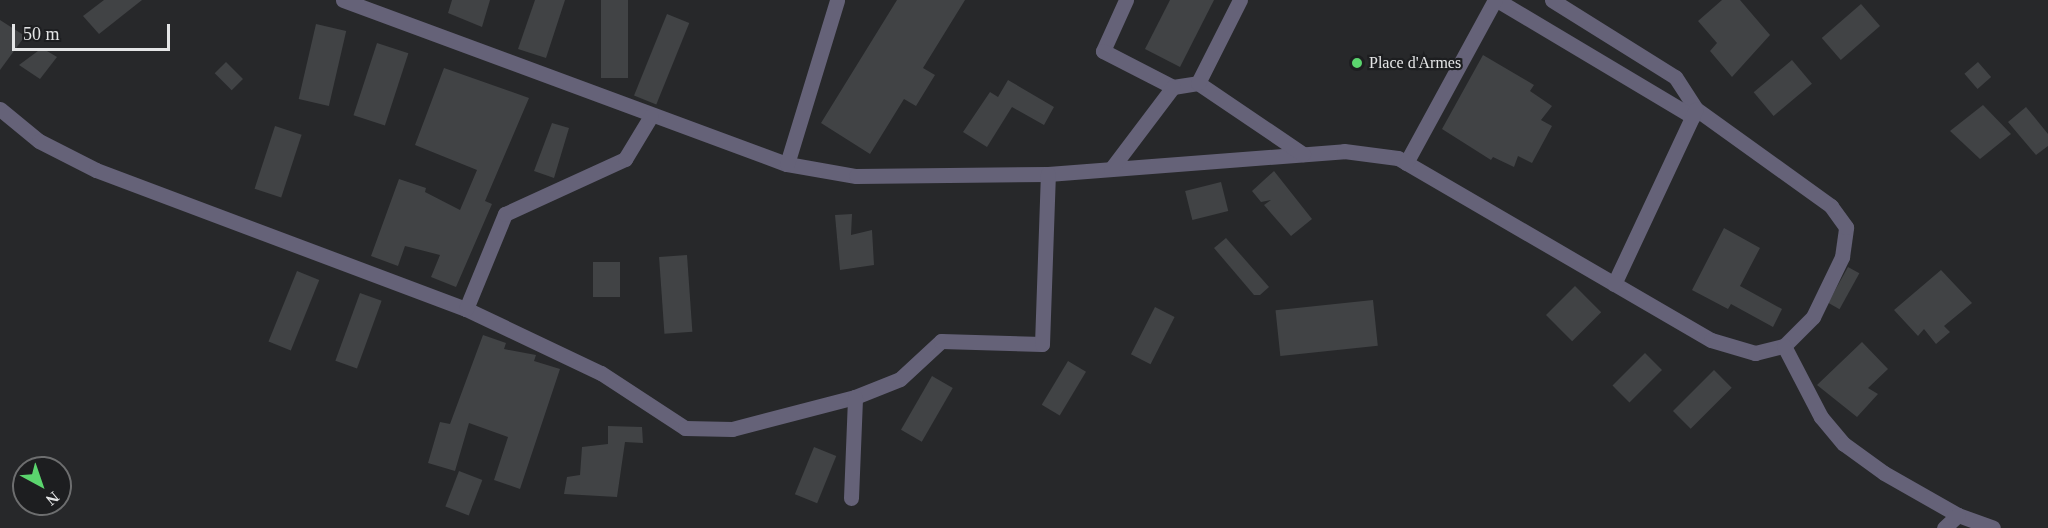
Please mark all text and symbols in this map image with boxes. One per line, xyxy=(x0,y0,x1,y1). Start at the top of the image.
scale bar xyxy=(15,12,172,50)
text: 50 m xyxy=(23,24,60,44)
place label: Place d'Armes xyxy=(1369,53,1461,73)
marker: Place d'Armes xyxy=(1350,56,1364,70)
north arrow xyxy=(12,456,72,516)
text: N xyxy=(43,488,62,509)

